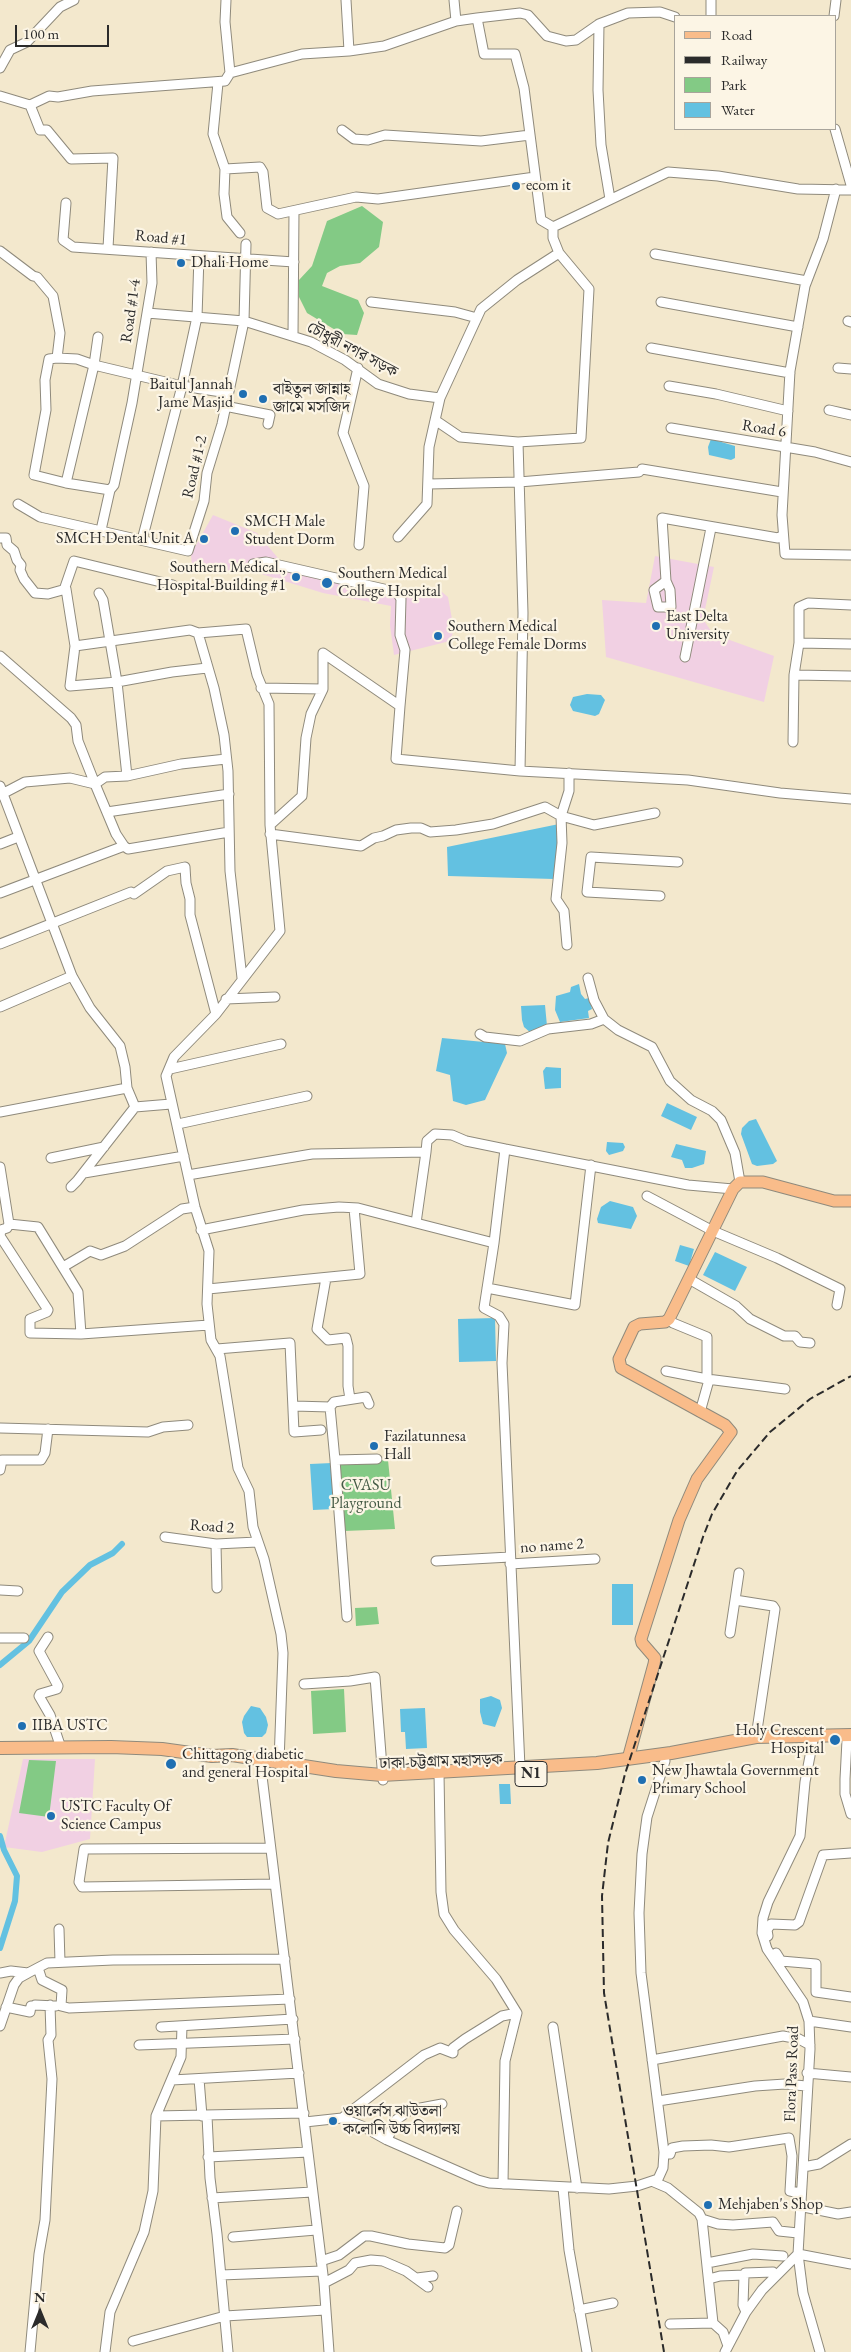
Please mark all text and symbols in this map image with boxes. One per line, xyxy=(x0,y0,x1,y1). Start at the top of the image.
scale bar xyxy=(18,15,111,47)
legend xyxy=(674,15,836,130)
text: 100 m xyxy=(23,24,59,43)
text: Road xyxy=(721,25,752,44)
text: Railway xyxy=(721,50,767,69)
text: Park xyxy=(721,75,747,94)
text: Water xyxy=(721,100,755,119)
place label: ecom it xyxy=(526,176,571,196)
marker: ecom it xyxy=(510,180,522,192)
street label: Road #1 xyxy=(134,226,188,250)
place label: Dhali Home xyxy=(191,253,268,273)
marker: Dhali Home xyxy=(175,257,187,269)
street label: Road #1-4 xyxy=(117,278,145,344)
street label: চৌধুরী নগর সড়ক xyxy=(303,318,401,382)
place label: Baitul Jannah Jame Masjid xyxy=(149,375,233,413)
place label: বাইতুল জান্নাহ জামে মসজিদ xyxy=(273,380,351,418)
marker: Baitul Jannah Jame Masjid xyxy=(237,388,249,400)
marker: বাইতুল জান্নাহ জামে মসজিদ xyxy=(257,393,269,405)
street label: Road 6 xyxy=(741,416,787,442)
street label: Road #1-2 xyxy=(178,434,212,500)
place label: SMCH Male Student Dorm xyxy=(245,512,335,550)
marker: SMCH Male Student Dorm xyxy=(229,525,241,537)
place label: SMCH Dental Unit A xyxy=(56,529,194,549)
marker: SMCH Dental Unit A xyxy=(198,533,210,545)
place label: Southern Medical., Hospital-Building #1 xyxy=(157,558,286,596)
place label: Southern Medical College Hospital xyxy=(338,564,447,602)
marker: Southern Medical., Hospital-Building #1 xyxy=(290,571,302,583)
marker: Southern Medical College Hospital xyxy=(320,576,334,590)
place label: East Delta University xyxy=(666,607,729,645)
place label: Southern Medical College Female Dorms xyxy=(448,617,586,655)
marker: East Delta University xyxy=(650,620,662,632)
marker: Southern Medical College Female Dorms xyxy=(432,630,444,642)
place label: Fazilatunnesa Hall xyxy=(384,1427,466,1465)
marker: Fazilatunnesa Hall xyxy=(368,1440,380,1452)
park label: CVASU Playground xyxy=(330,1476,402,1514)
street label: Road 2 xyxy=(189,1516,235,1538)
street label: no name 2 xyxy=(519,1534,585,1558)
place label: IIBA USTC xyxy=(32,1716,108,1736)
marker: IIBA USTC xyxy=(16,1720,28,1732)
place label: Holy Crescent Hospital xyxy=(735,1721,824,1759)
marker: Holy Crescent Hospital xyxy=(828,1733,842,1747)
place label: Chittagong diabetic and general Hospital xyxy=(182,1745,308,1783)
street label: ঢাকা-চট্টগ্রাম মহাসড়ক xyxy=(379,1750,503,1774)
marker: Chittagong diabetic and general Hospital xyxy=(164,1757,178,1771)
place label: New Jhawtala Government Primary School xyxy=(652,1761,819,1799)
road number: N1 xyxy=(515,1762,547,1786)
marker: New Jhawtala Government Primary School xyxy=(636,1774,648,1786)
place label: USTC Faculty Of Science Campus xyxy=(61,1797,171,1835)
marker: USTC Faculty Of Science Campus xyxy=(45,1810,57,1822)
street label: Flora Pass Road xyxy=(781,2026,803,2122)
place label: ওয়ার্লেস ঝাউতলা কলোনি উচ্চ বিদ্যালয় xyxy=(343,2102,460,2140)
marker: ওয়ার্লেস ঝাউতলা কলোনি উচ্চ বিদ্যালয় xyxy=(327,2115,339,2127)
place label: Mehjaben's Shop xyxy=(718,2195,823,2215)
marker: Mehjaben's Shop xyxy=(702,2199,714,2211)
north arrow xyxy=(15,2287,65,2337)
text: N xyxy=(34,2288,46,2306)

